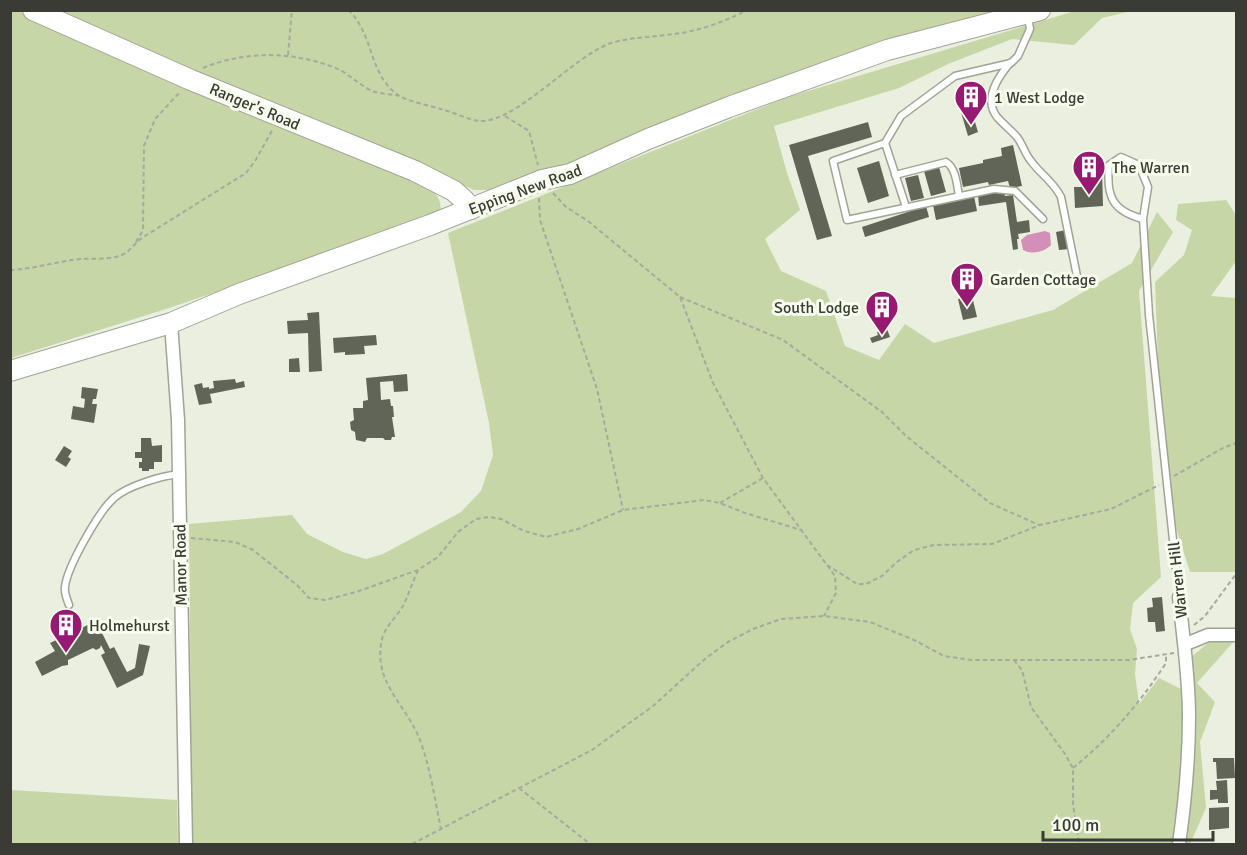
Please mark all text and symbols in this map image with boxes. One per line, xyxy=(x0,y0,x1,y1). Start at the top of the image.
street label: Ranger's Road xyxy=(206,79,303,135)
building icon: 1 West Lodge xyxy=(953,79,989,126)
place label: 1 West Lodge xyxy=(994,88,1084,108)
building icon: The Warren xyxy=(1071,149,1107,196)
place label: The Warren xyxy=(1112,158,1189,178)
street label: Epping New Road xyxy=(466,160,585,220)
building icon: Garden Cottage xyxy=(949,261,985,308)
place label: Garden Cottage xyxy=(990,270,1096,290)
building icon: South Lodge xyxy=(864,289,900,336)
place label: South Lodge xyxy=(774,298,859,318)
street label: Manor Road xyxy=(170,524,192,606)
street label: Warren Hill xyxy=(1164,540,1192,619)
building icon: Holmehurst xyxy=(48,607,84,654)
place label: Holmehurst xyxy=(89,616,170,636)
scale bar xyxy=(1043,804,1212,842)
text: 100 m xyxy=(1052,814,1099,836)

